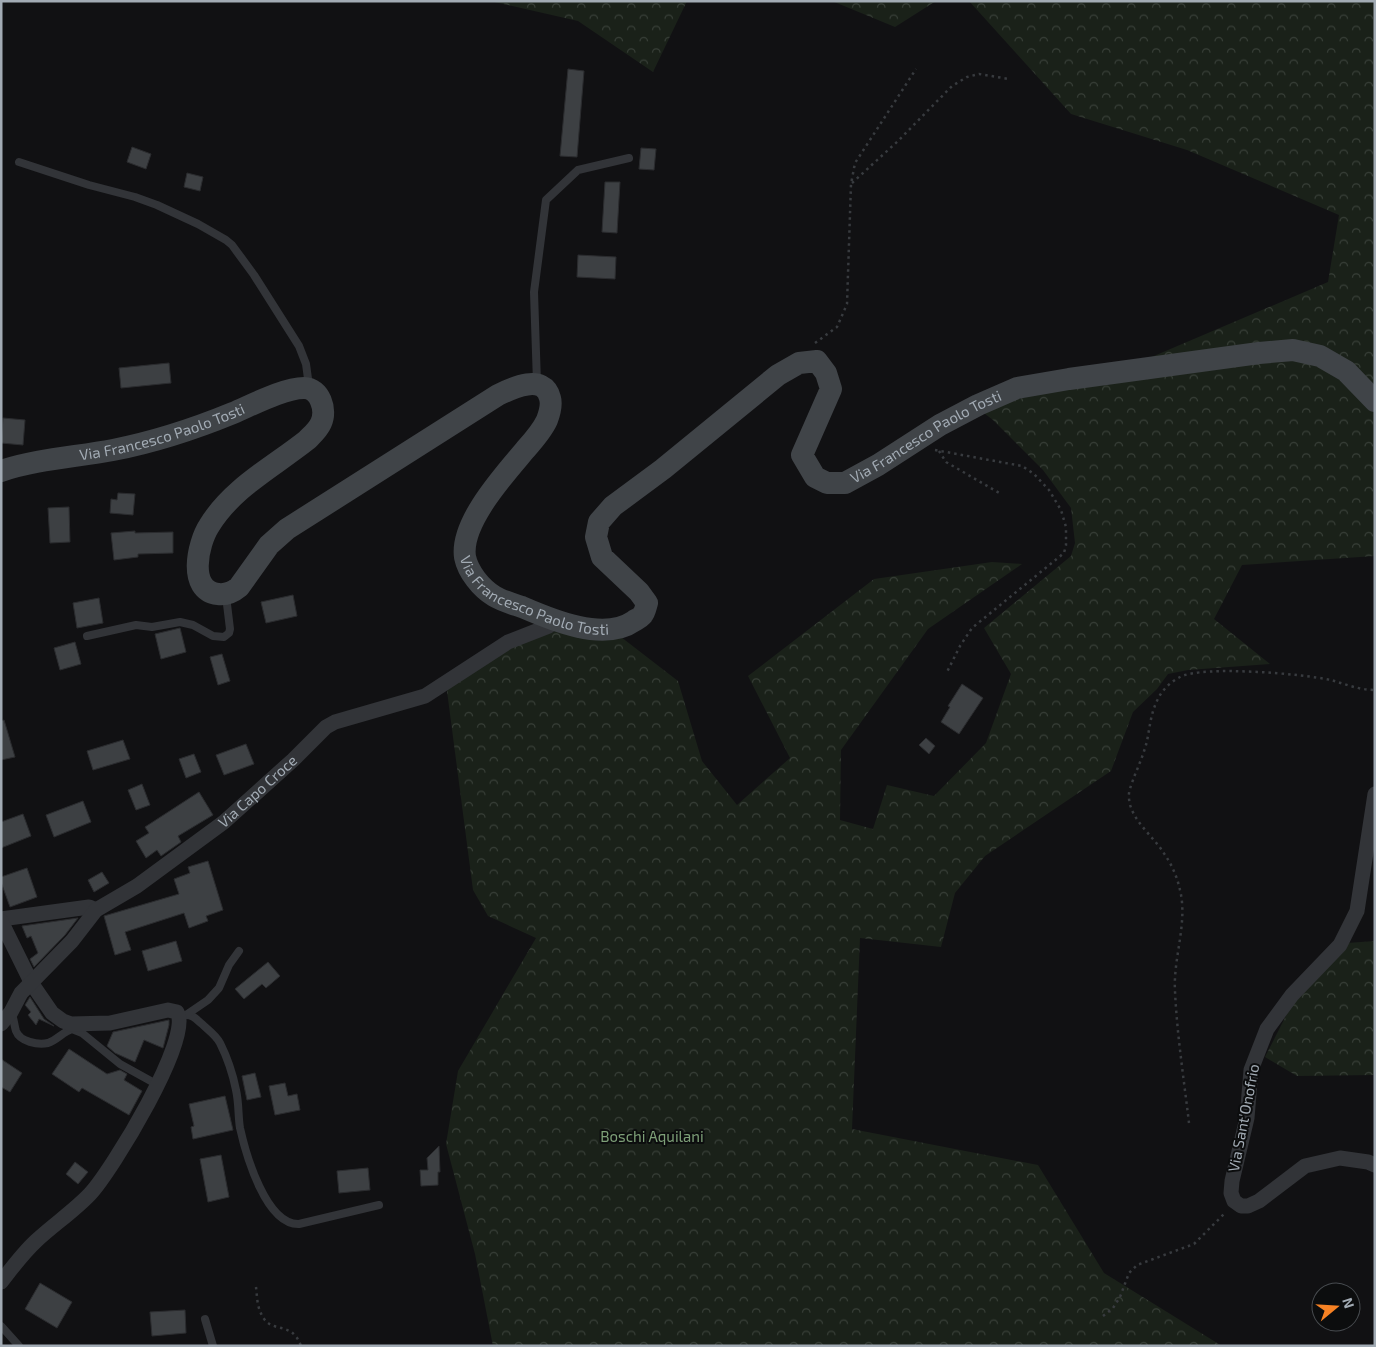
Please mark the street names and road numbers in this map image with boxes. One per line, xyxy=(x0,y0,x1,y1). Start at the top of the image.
street label: Via Francesco Paolo Tosti xyxy=(847,386,1004,486)
street label: Via Francesco Paolo Tosti xyxy=(78,399,247,463)
street label: Via Francesco Paolo Tosti xyxy=(457,553,609,638)
street label: Via Capo Croce xyxy=(214,751,300,831)
street label: Via Sant'Onofrio xyxy=(1224,1062,1262,1173)

